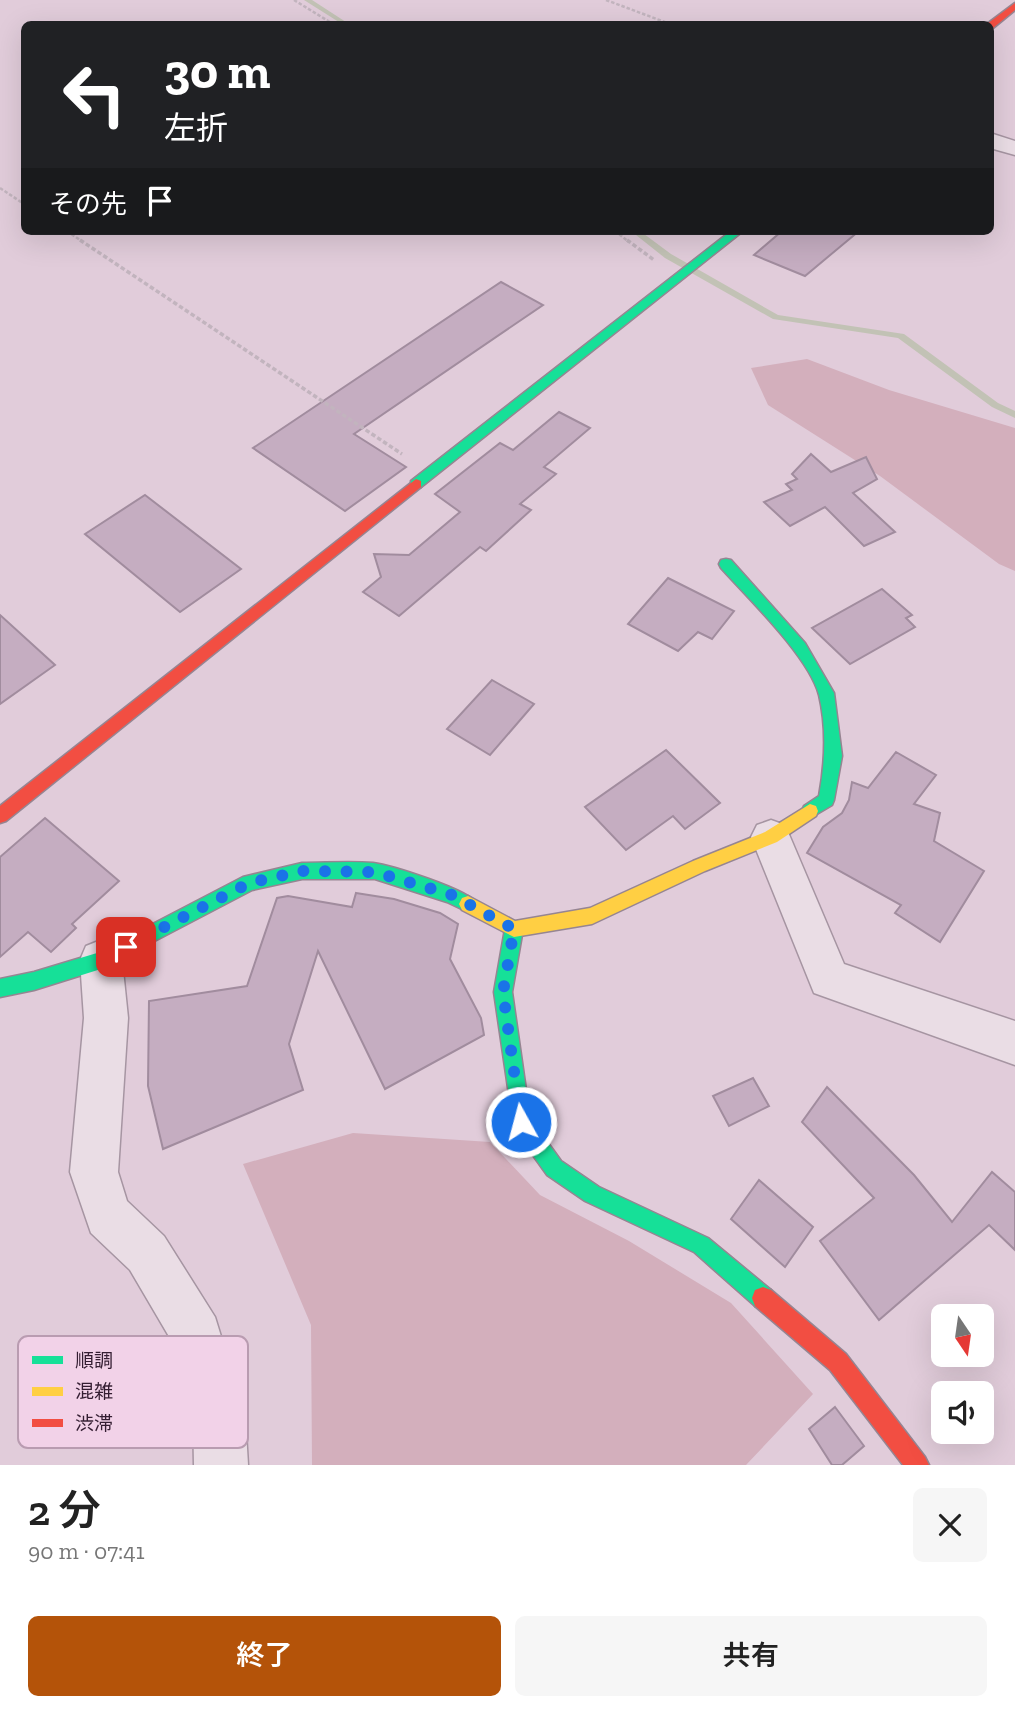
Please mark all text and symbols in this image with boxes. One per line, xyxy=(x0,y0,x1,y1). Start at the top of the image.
text: 30 m xyxy=(164,42,270,101)
icon: left xyxy=(49,49,140,140)
text: 左折 xyxy=(164,109,228,147)
icon: arrive xyxy=(141,182,179,220)
text: その先 xyxy=(49,188,127,220)
pin xyxy=(96,917,156,977)
icon: arrive xyxy=(107,928,145,966)
position arrow xyxy=(484,1085,558,1159)
north arrow xyxy=(931,1304,994,1367)
map controls xyxy=(931,1304,994,1444)
legend xyxy=(18,1336,248,1448)
text: 順調 xyxy=(75,1349,113,1372)
text: 混雑 xyxy=(75,1380,113,1403)
button: sound xyxy=(931,1381,994,1444)
text: 渋滞 xyxy=(75,1412,113,1435)
text: 2 分 xyxy=(28,1485,101,1536)
button: close xyxy=(913,1488,987,1562)
text: 90 m · 07:41 xyxy=(28,1537,145,1565)
button: 終了 xyxy=(28,1616,501,1696)
button: 共有 xyxy=(515,1616,987,1696)

